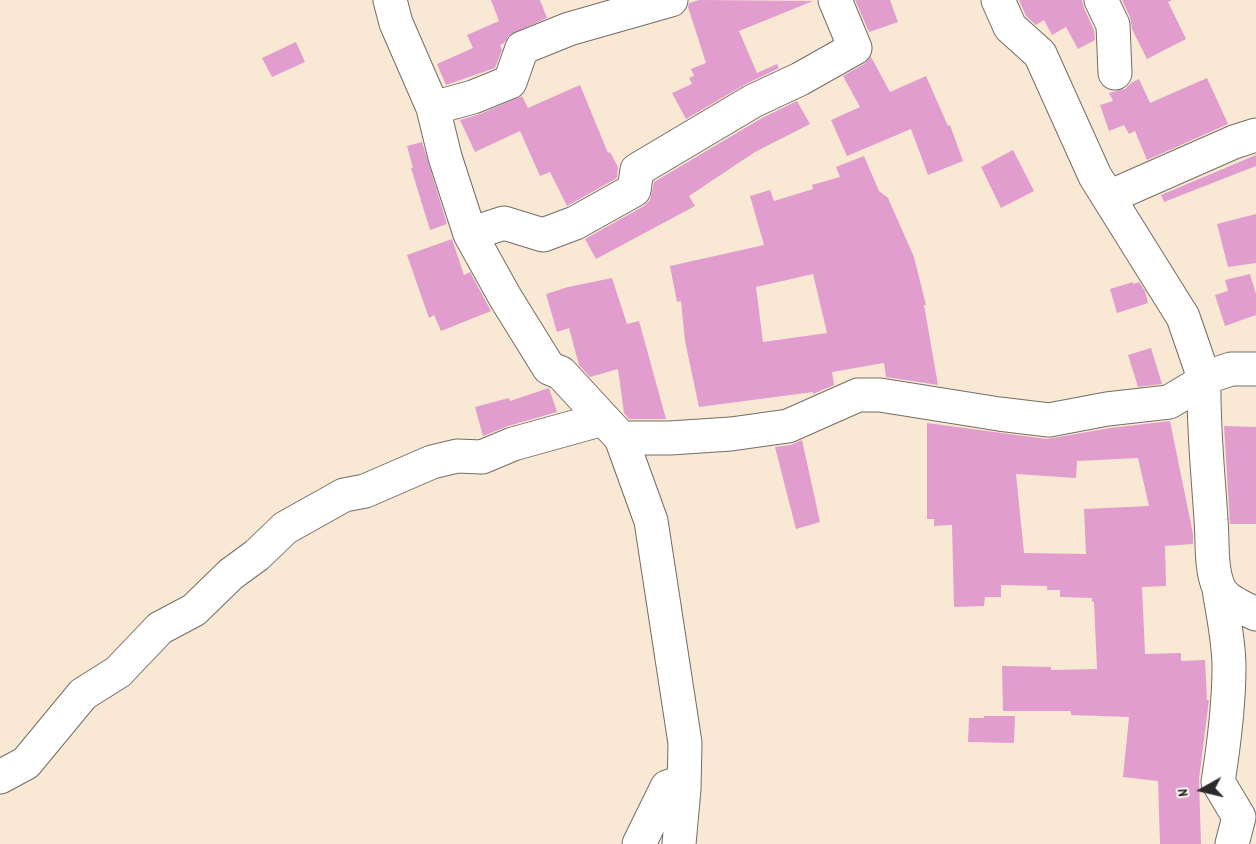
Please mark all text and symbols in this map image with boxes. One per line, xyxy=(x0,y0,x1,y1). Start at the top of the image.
north arrow xyxy=(1172,760,1232,820)
text: N xyxy=(1172,787,1196,798)

